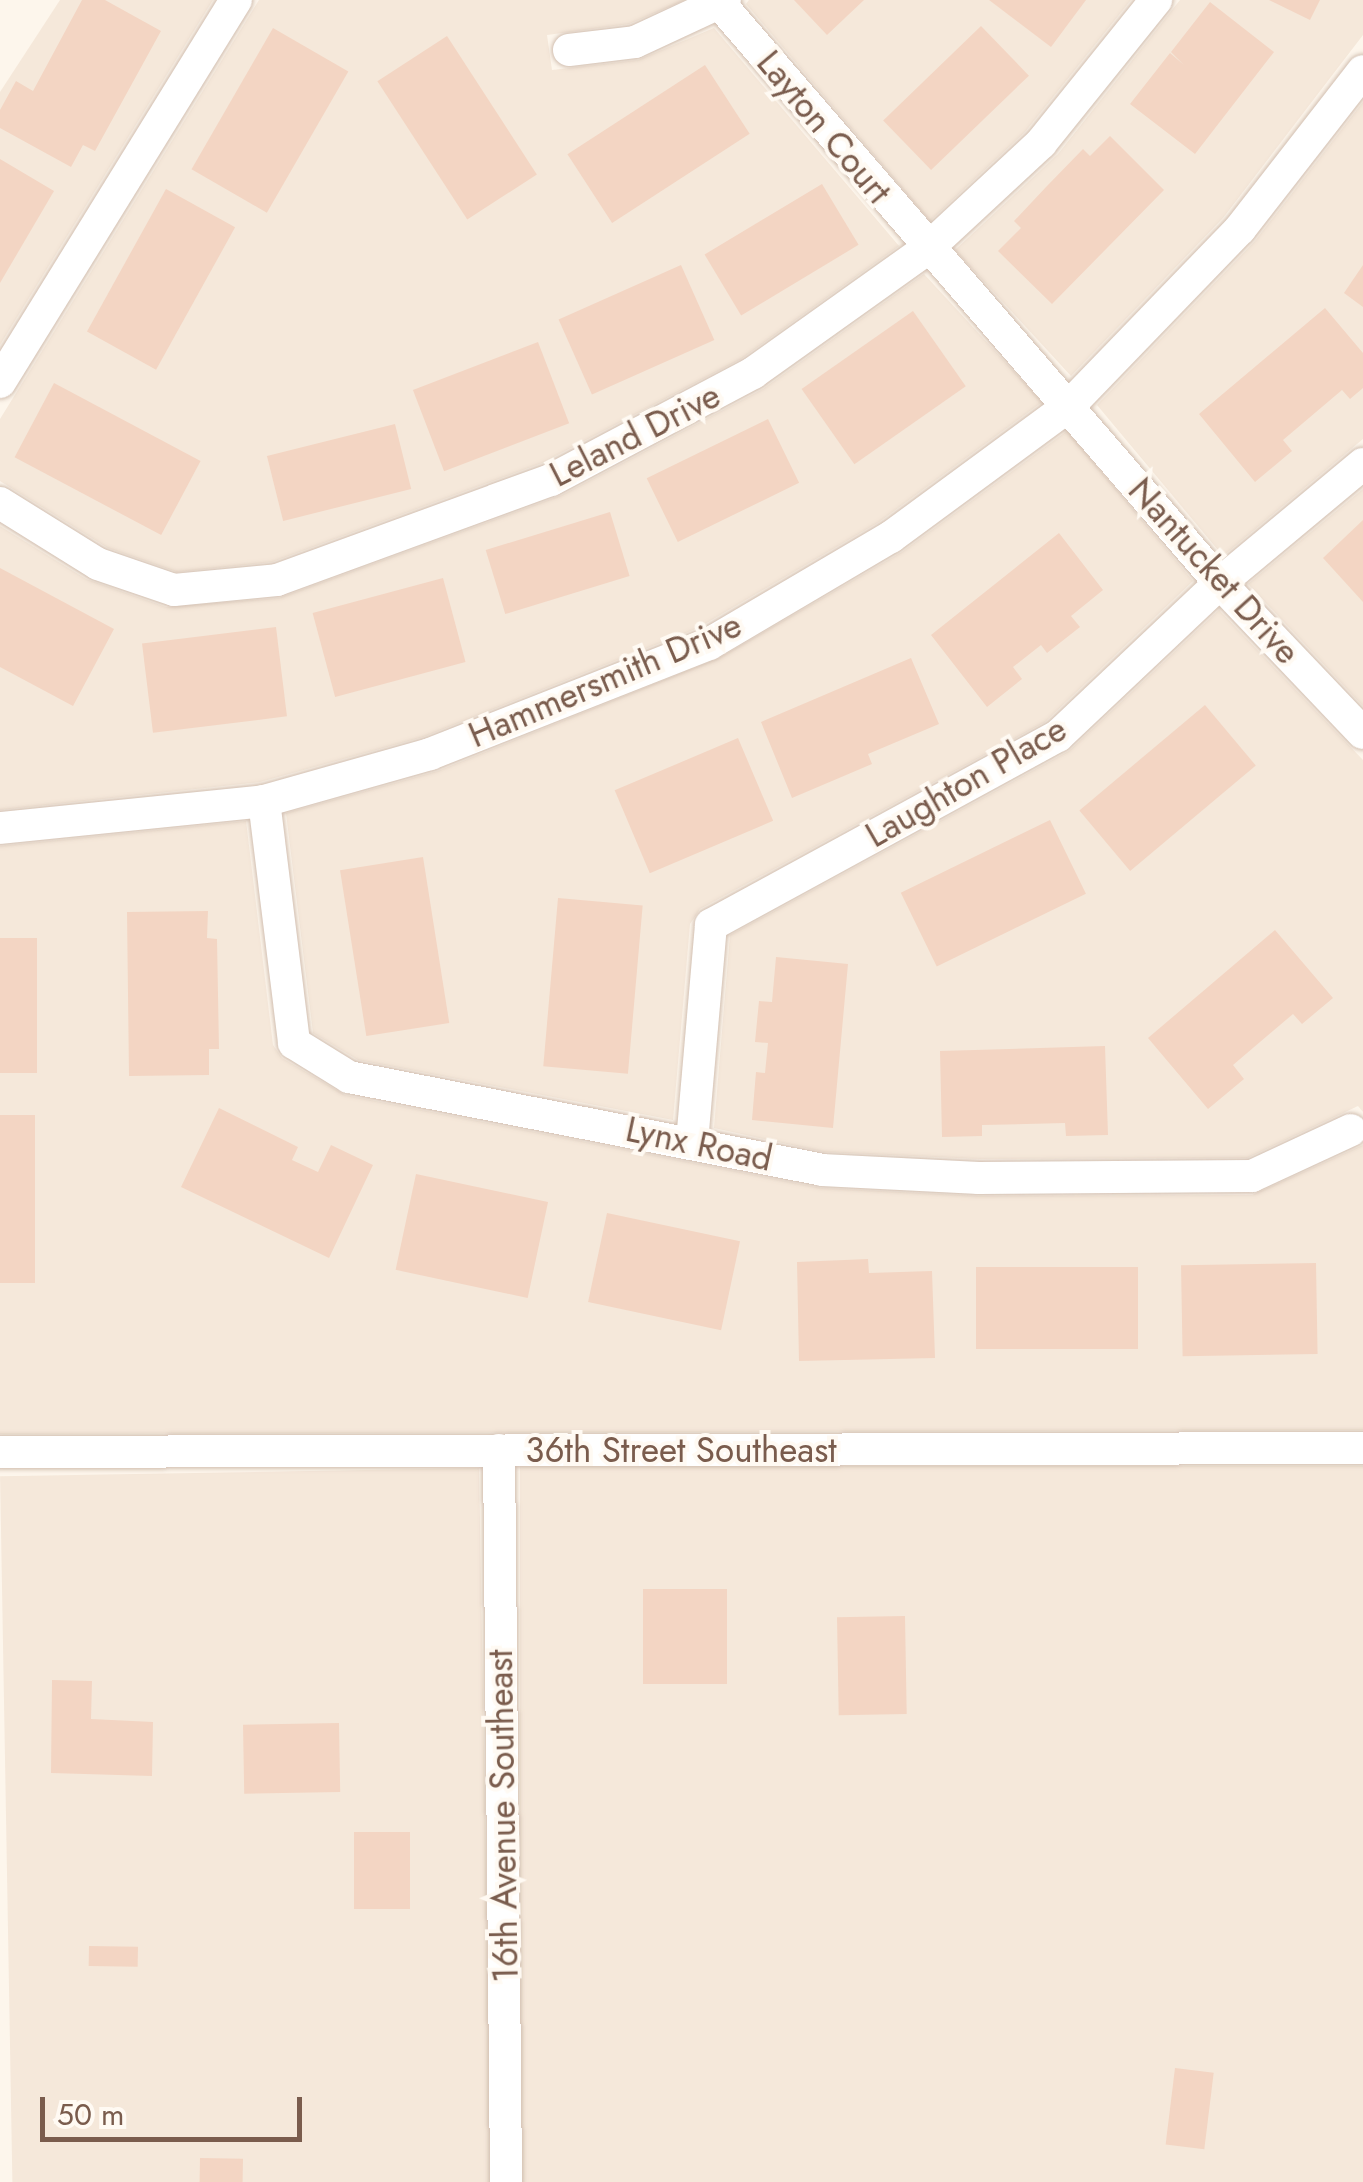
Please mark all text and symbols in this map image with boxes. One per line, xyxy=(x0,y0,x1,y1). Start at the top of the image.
street label: Layton Court xyxy=(748,42,900,212)
street label: Leland Drive xyxy=(543,374,727,496)
street label: Nantucket Drive xyxy=(1120,469,1308,673)
street label: Hammersmith Drive xyxy=(462,604,748,756)
street label: Laughton Place xyxy=(858,708,1074,856)
street label: Lynx Road xyxy=(622,1108,776,1180)
street label: 36th Street Southeast xyxy=(525,1429,837,1471)
street label: 16th Avenue Southeast xyxy=(479,1649,527,1983)
scale bar xyxy=(45,2077,308,2139)
text: 50 m xyxy=(57,2093,124,2136)

